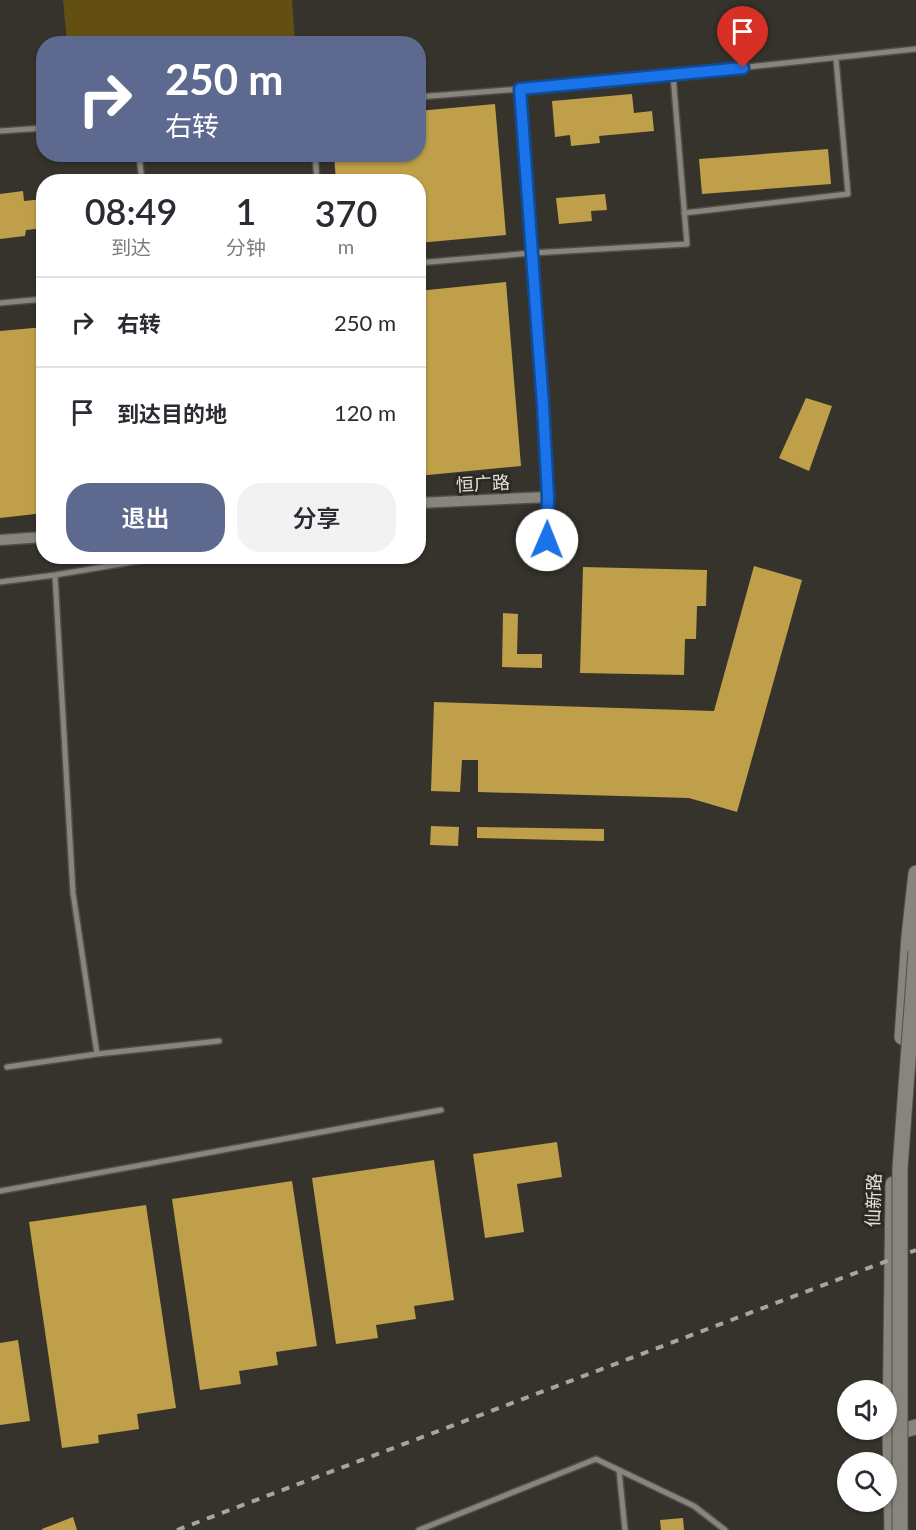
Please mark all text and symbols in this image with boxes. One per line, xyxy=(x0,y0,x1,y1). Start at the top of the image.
pin xyxy=(717,6,768,68)
icon: arrive xyxy=(726,15,759,48)
text: 250 m xyxy=(165,54,283,104)
icon: right xyxy=(66,60,144,138)
text: 右转 xyxy=(165,109,219,142)
text: 08:49 xyxy=(85,189,177,233)
text: 1 xyxy=(236,189,256,233)
text: 370 xyxy=(315,191,377,235)
text: m xyxy=(338,234,354,258)
text: 到达 xyxy=(111,235,151,259)
text: 分钟 xyxy=(226,235,266,259)
icon: right xyxy=(66,306,99,339)
text: 250 m xyxy=(334,309,396,336)
text: 右转 xyxy=(117,310,161,337)
icon: arrive xyxy=(66,396,99,429)
text: 120 m xyxy=(334,399,396,426)
text: 到达目的地 xyxy=(117,400,227,427)
street label: 恒广路 xyxy=(455,471,510,495)
button: 退出 xyxy=(66,483,225,552)
button: 分享 xyxy=(237,483,396,552)
position arrow xyxy=(515,508,579,572)
street label: 仙新路 xyxy=(861,1173,885,1227)
map controls xyxy=(837,1380,897,1512)
button: sound xyxy=(837,1380,897,1440)
button: search xyxy=(837,1452,897,1512)

